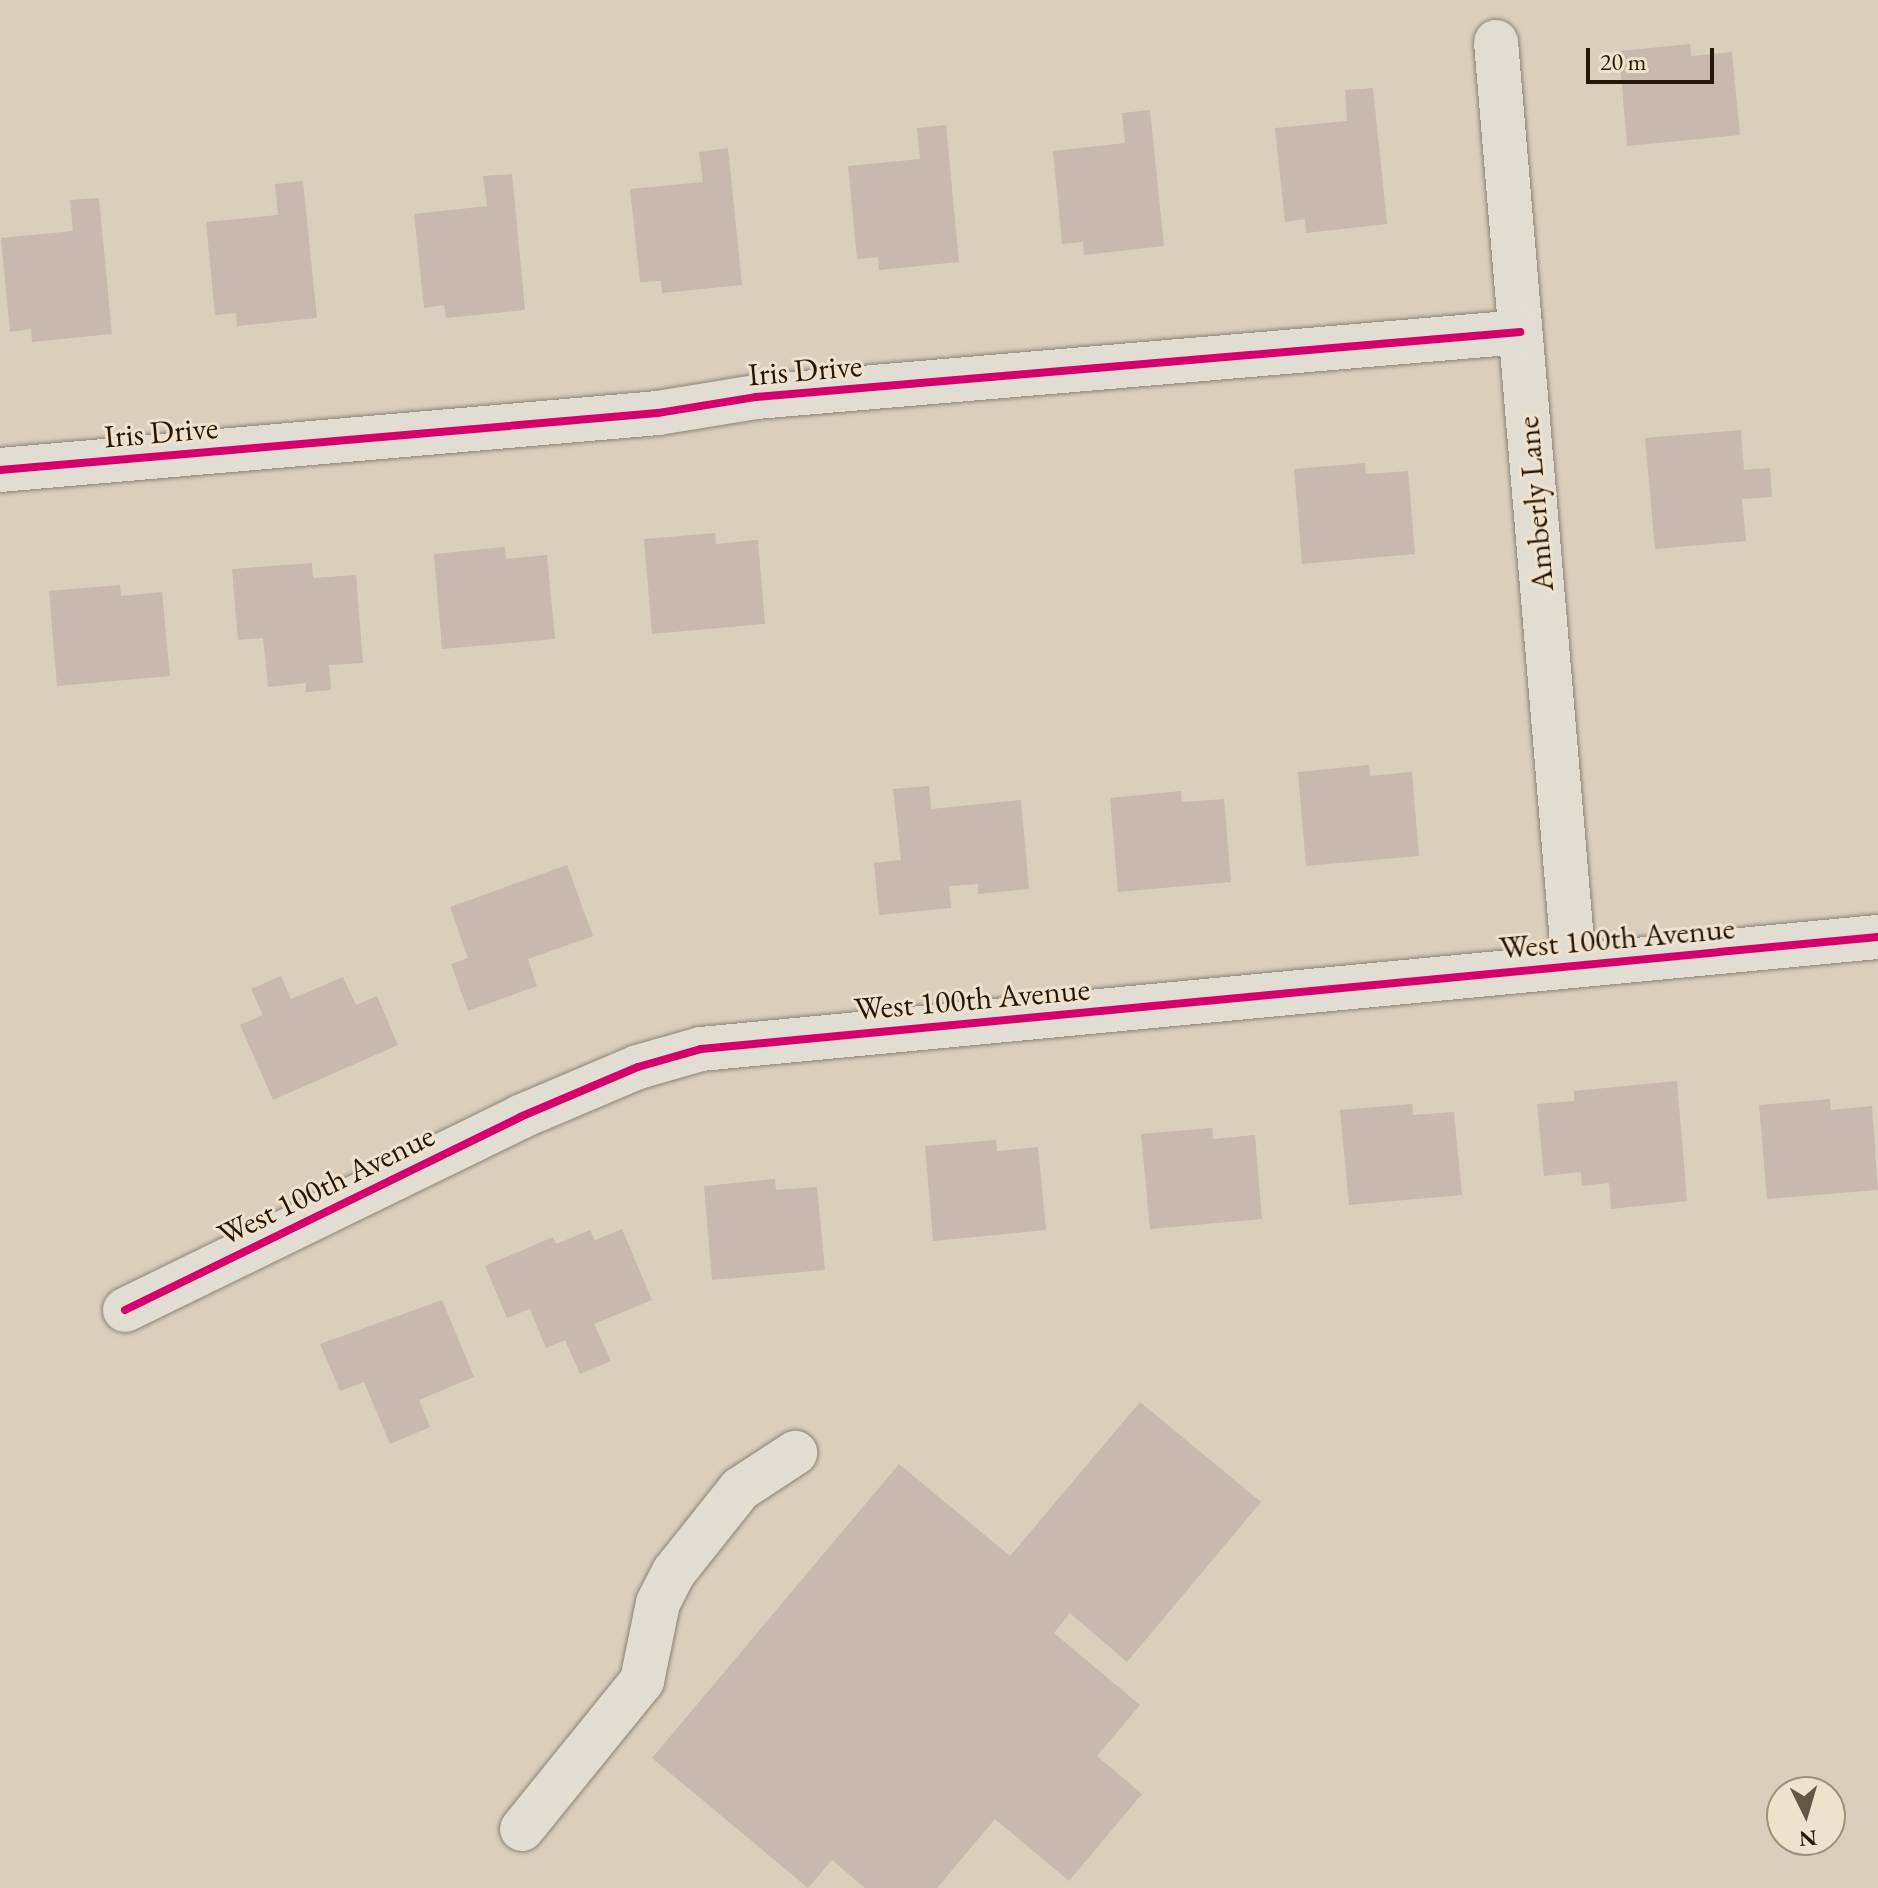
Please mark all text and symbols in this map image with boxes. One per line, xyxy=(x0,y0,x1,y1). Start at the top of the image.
scale bar xyxy=(1590,32,1718,82)
text: 20 m xyxy=(1600,46,1647,77)
street label: Iris Drive xyxy=(746,346,864,394)
street label: Iris Drive xyxy=(102,408,220,456)
street label: Amberly Lane xyxy=(1508,415,1562,593)
street label: West 100th Avenue xyxy=(1498,909,1736,967)
street label: West 100th Avenue xyxy=(853,970,1091,1028)
street label: West 100th Avenue xyxy=(211,1116,441,1254)
north arrow xyxy=(1766,1776,1846,1856)
text: N xyxy=(1798,1823,1818,1854)

